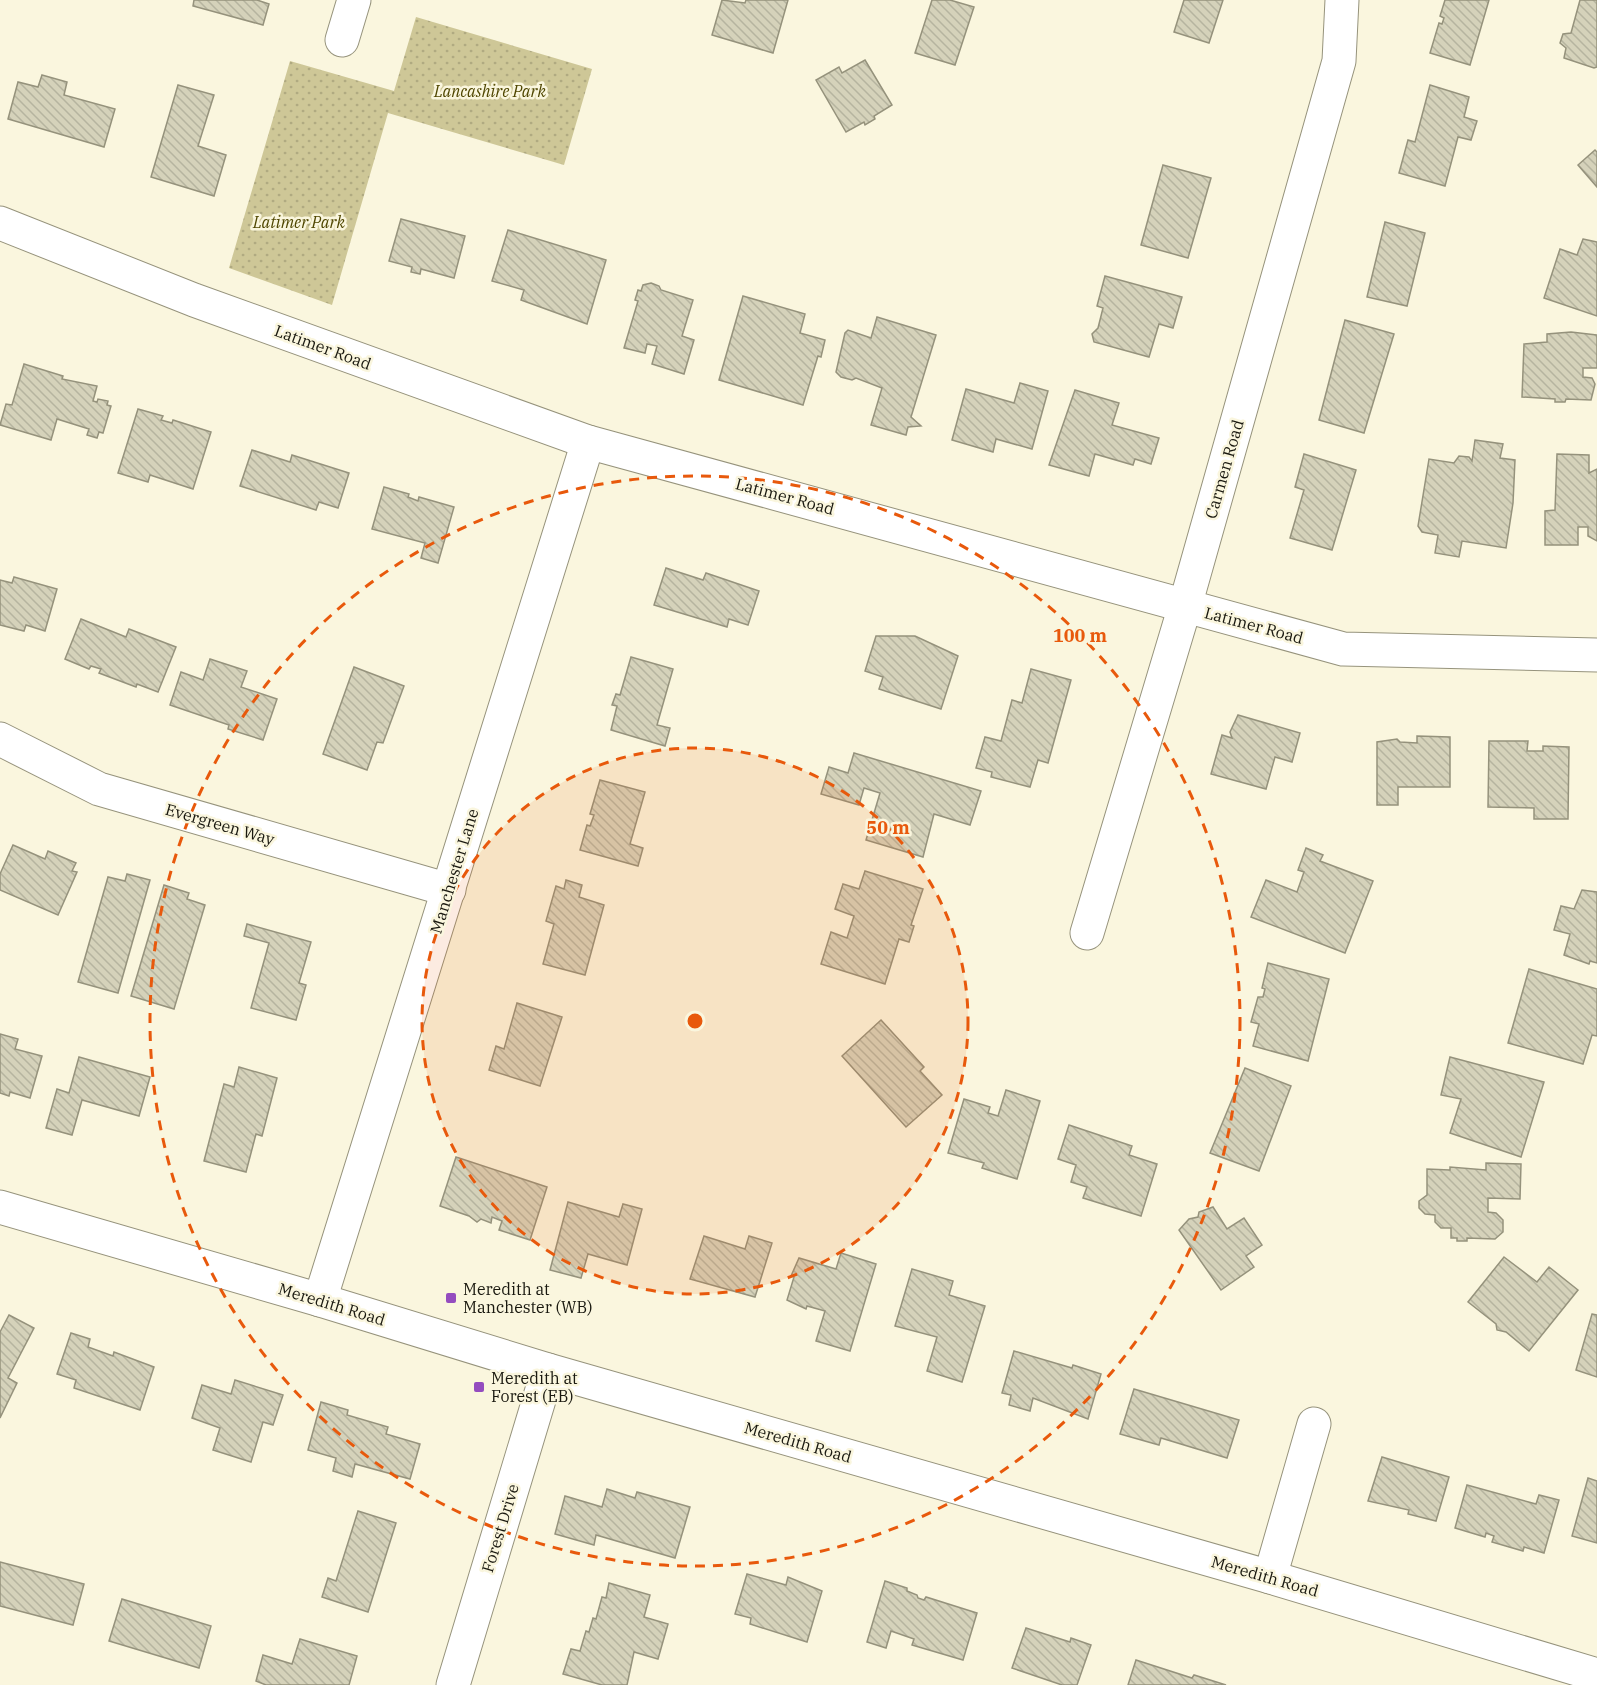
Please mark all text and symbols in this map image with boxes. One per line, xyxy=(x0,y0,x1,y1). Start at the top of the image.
park label: Lancashire Park xyxy=(433,81,547,101)
park label: Latimer Park xyxy=(252,212,345,232)
street label: Latimer Road xyxy=(272,320,374,374)
street label: Carmen Road xyxy=(1200,417,1248,521)
street label: Latimer Road xyxy=(733,473,837,519)
street label: Latimer Road xyxy=(1202,602,1306,648)
text: 100 m xyxy=(1053,624,1108,647)
street label: Evergreen Way xyxy=(163,799,277,849)
street label: Manchester Lane xyxy=(426,806,482,936)
text: 50 m xyxy=(866,816,910,839)
centre of rings xyxy=(685,1011,705,1031)
street label: Meredith Road xyxy=(276,1278,388,1330)
place label: Meredith at Manchester (WB) xyxy=(463,1279,593,1317)
marker: Meredith at Manchester (WB) xyxy=(444,1291,458,1305)
place label: Meredith at Forest (EB) xyxy=(491,1368,578,1406)
marker: Meredith at Forest (EB) xyxy=(472,1380,486,1394)
street label: Meredith Road xyxy=(742,1417,854,1467)
street label: Forest Drive xyxy=(477,1481,523,1575)
street label: Meredith Road xyxy=(1209,1551,1321,1601)

